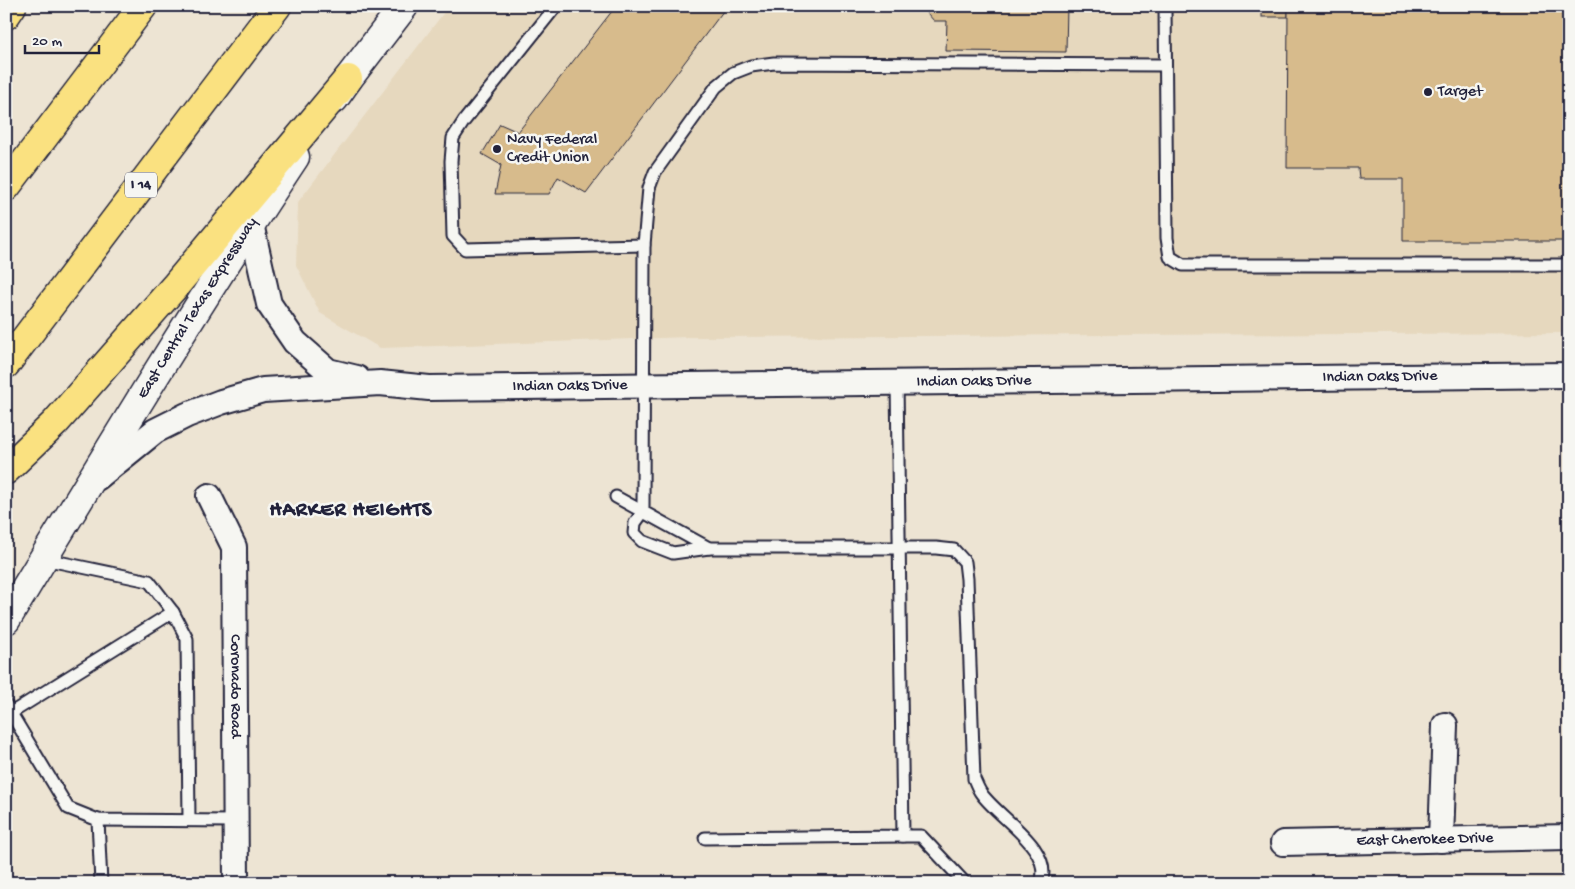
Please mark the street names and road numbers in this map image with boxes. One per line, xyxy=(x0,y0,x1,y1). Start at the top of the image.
road number: I 14 xyxy=(125,172,157,198)
street label: East Central Texas Expressway xyxy=(134,214,262,402)
street label: Indian Oaks Drive xyxy=(1322,367,1438,387)
street label: Indian Oaks Drive xyxy=(916,372,1032,392)
street label: Indian Oaks Drive xyxy=(512,376,628,397)
street label: Coronado Road xyxy=(225,634,245,740)
street label: East Cherokee Drive xyxy=(1356,829,1494,851)

